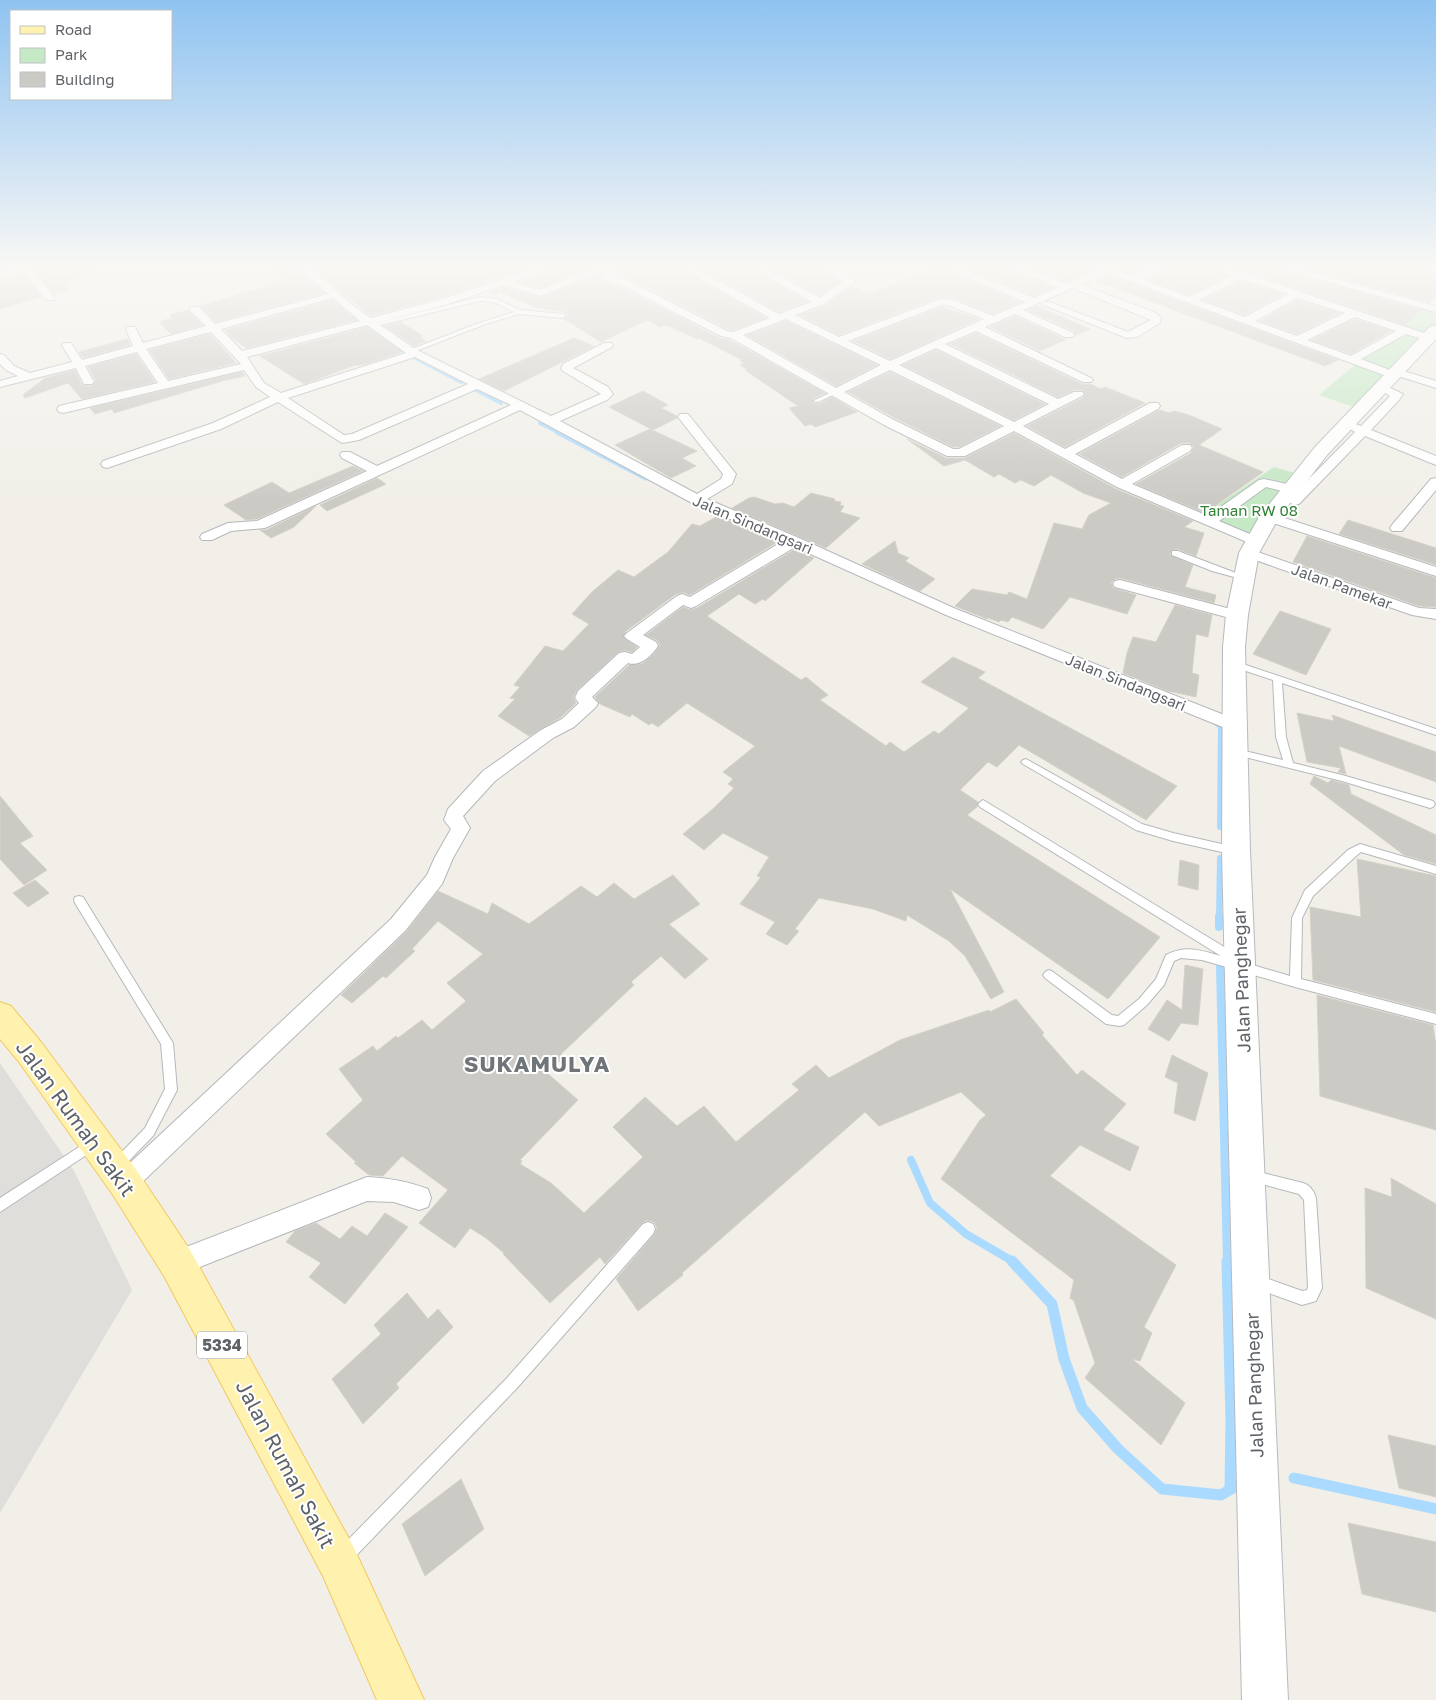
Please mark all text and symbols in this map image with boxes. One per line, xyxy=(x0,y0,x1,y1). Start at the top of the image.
legend xyxy=(10,10,172,100)
text: Road xyxy=(55,20,92,38)
text: Park xyxy=(55,45,88,63)
text: Building xyxy=(55,70,115,88)
street label: Jalan Sindangsari xyxy=(690,491,816,557)
park label: Taman RW 08 xyxy=(1200,501,1298,519)
street label: Jalan Pamekar xyxy=(1289,559,1395,613)
street label: Jalan Sindangsari xyxy=(1063,650,1189,714)
street label: Jalan Panghegar xyxy=(1227,907,1255,1053)
street label: Jalan Rumah Sakit xyxy=(11,1035,141,1201)
district label: SUKAMULYA xyxy=(464,1050,610,1077)
street label: Jalan Panghegar xyxy=(1240,1312,1268,1458)
road number: 5334 xyxy=(197,1332,247,1358)
street label: Jalan Rumah Sakit xyxy=(231,1375,341,1553)

